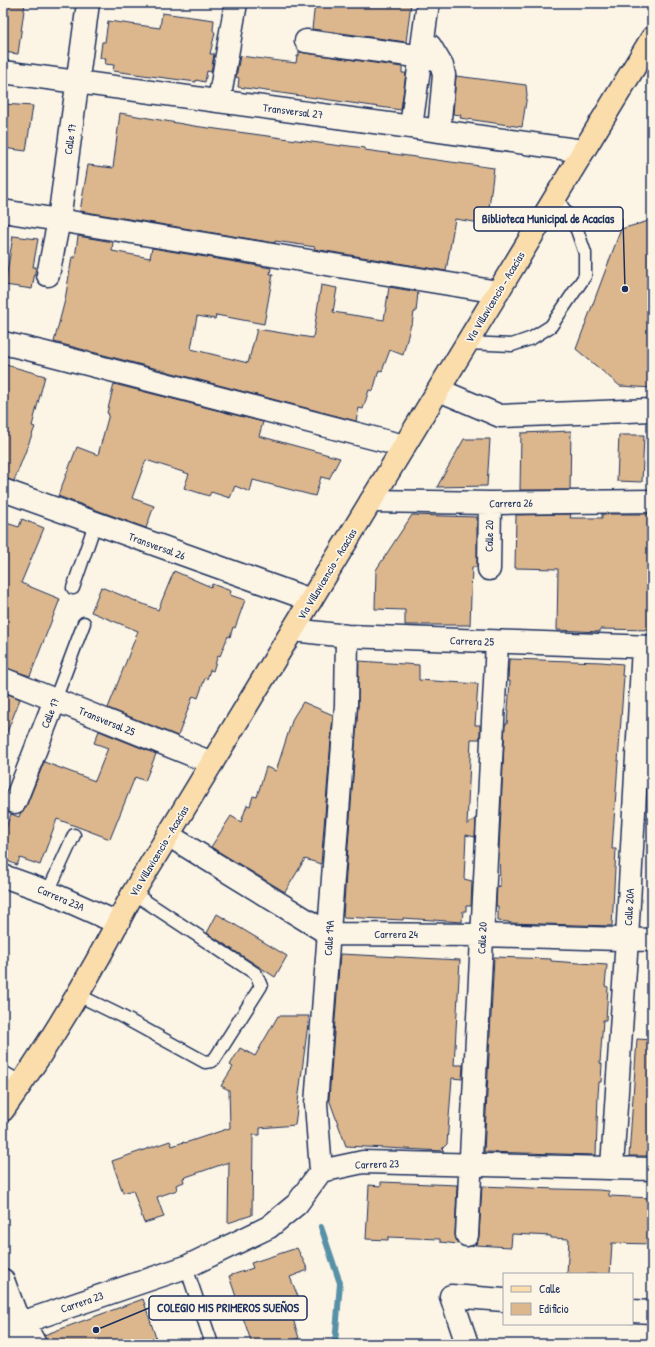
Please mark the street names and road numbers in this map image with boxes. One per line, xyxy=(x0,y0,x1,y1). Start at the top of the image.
street label: Transversal 27 xyxy=(262,100,324,122)
street label: Calle 17 xyxy=(61,122,79,156)
street label: Vía Villavicencio - Acacías xyxy=(462,249,528,345)
street label: Carrera 26 xyxy=(489,496,534,510)
street label: Calle 20 xyxy=(482,520,496,552)
street label: Vía Villavicencio - Acacías xyxy=(294,526,360,622)
street label: Transversal 26 xyxy=(127,529,188,563)
street label: Carrera 25 xyxy=(450,633,495,649)
street label: Calle 17 xyxy=(38,696,62,730)
street label: Transversal 25 xyxy=(77,703,138,739)
street label: Vía Villavicencio - Acacías xyxy=(126,803,192,899)
street label: Carrera 23A xyxy=(35,882,87,914)
street label: Calle 20A xyxy=(621,887,637,926)
street label: Calle 19A xyxy=(321,919,337,956)
street label: Calle 20 xyxy=(474,922,490,954)
street label: Carrera 24 xyxy=(374,927,418,941)
street label: Carrera 23 xyxy=(355,1156,399,1172)
street label: Carrera 23 xyxy=(59,1288,105,1316)

